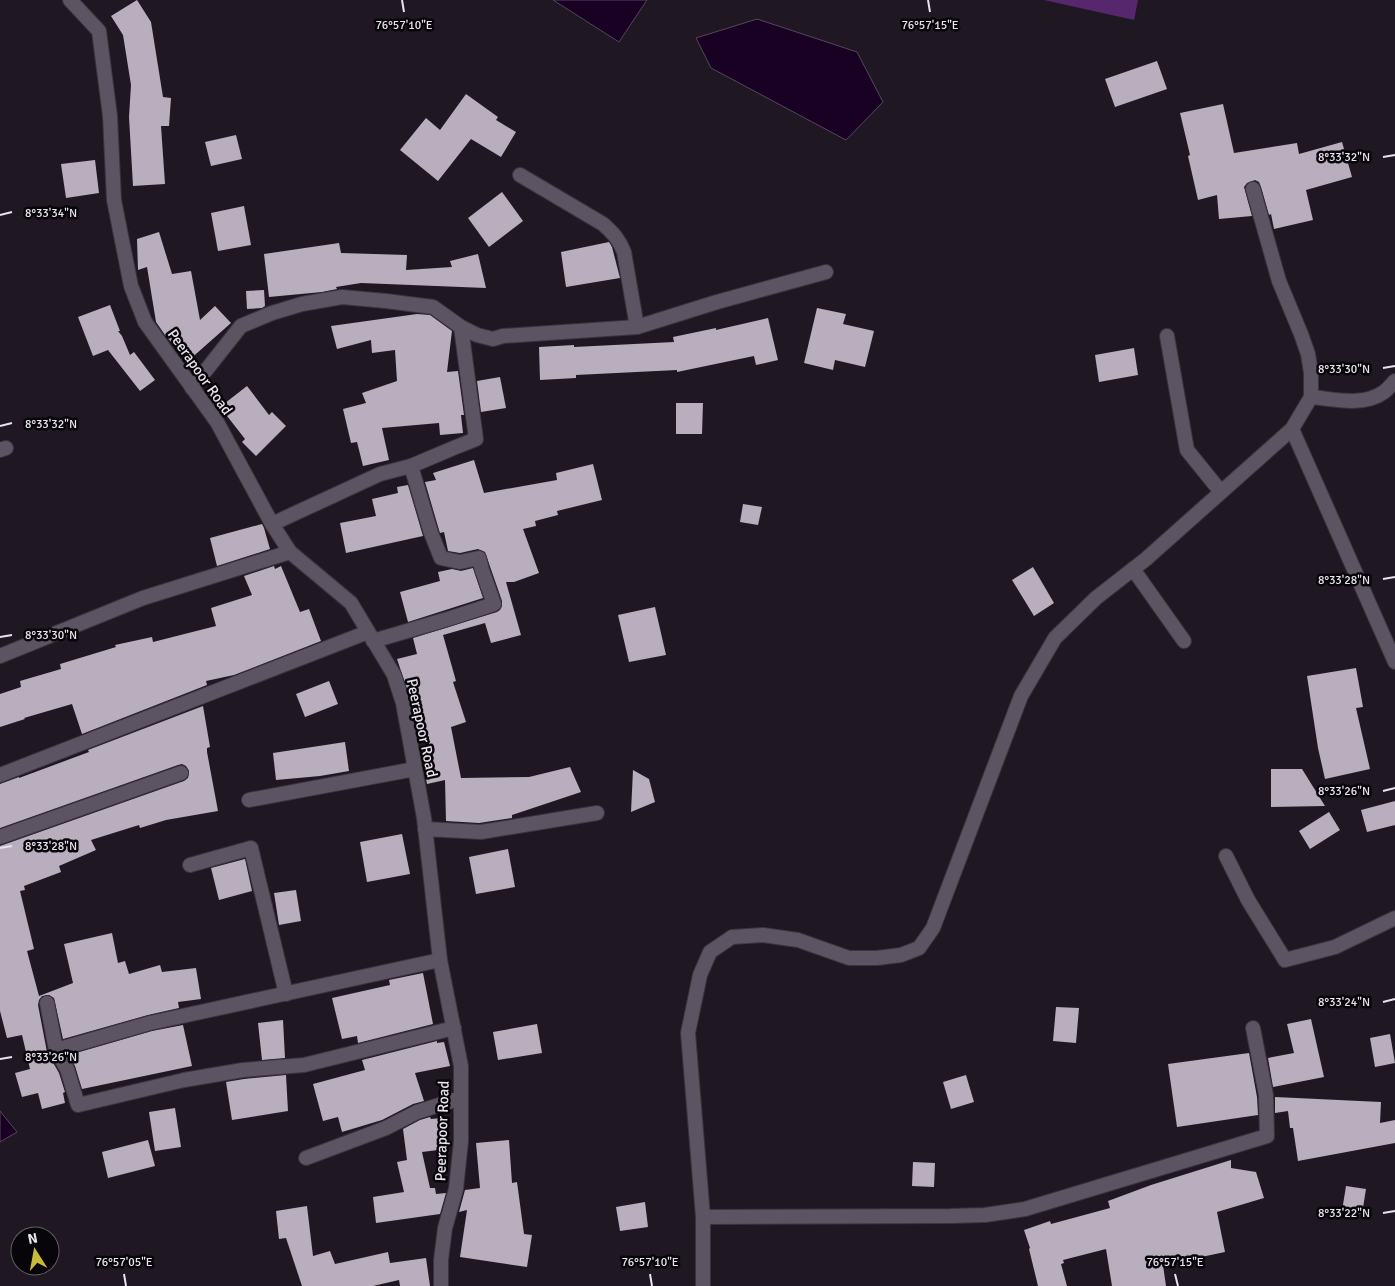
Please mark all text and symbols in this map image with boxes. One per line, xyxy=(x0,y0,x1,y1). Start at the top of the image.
text: 76°57'10"E xyxy=(375,18,433,33)
text: 76°57'15"E xyxy=(901,18,959,33)
text: 8°33'32"N xyxy=(1318,150,1370,165)
text: 8°33'34"N xyxy=(25,206,77,221)
street label: Peerapoor Road xyxy=(164,326,236,418)
text: 8°33'30"N xyxy=(1318,362,1370,377)
text: 8°33'32"N xyxy=(25,417,77,432)
text: 8°33'28"N xyxy=(1318,573,1370,588)
text: 8°33'30"N xyxy=(25,628,77,643)
street label: Peerapoor Road xyxy=(403,677,441,779)
text: 8°33'26"N xyxy=(1318,784,1370,799)
text: 8°33'28"N xyxy=(25,839,77,854)
text: 8°33'24"N xyxy=(1318,995,1370,1010)
text: 8°33'26"N xyxy=(25,1050,77,1065)
street label: Peerapoor Road xyxy=(431,1080,453,1182)
text: 8°33'22"N xyxy=(1318,1206,1370,1221)
north arrow xyxy=(10,1226,60,1276)
text: N xyxy=(26,1229,39,1248)
text: 76°57'05"E xyxy=(95,1255,153,1270)
text: 76°57'10"E xyxy=(621,1255,679,1270)
text: 76°57'15"E xyxy=(1146,1255,1204,1270)

